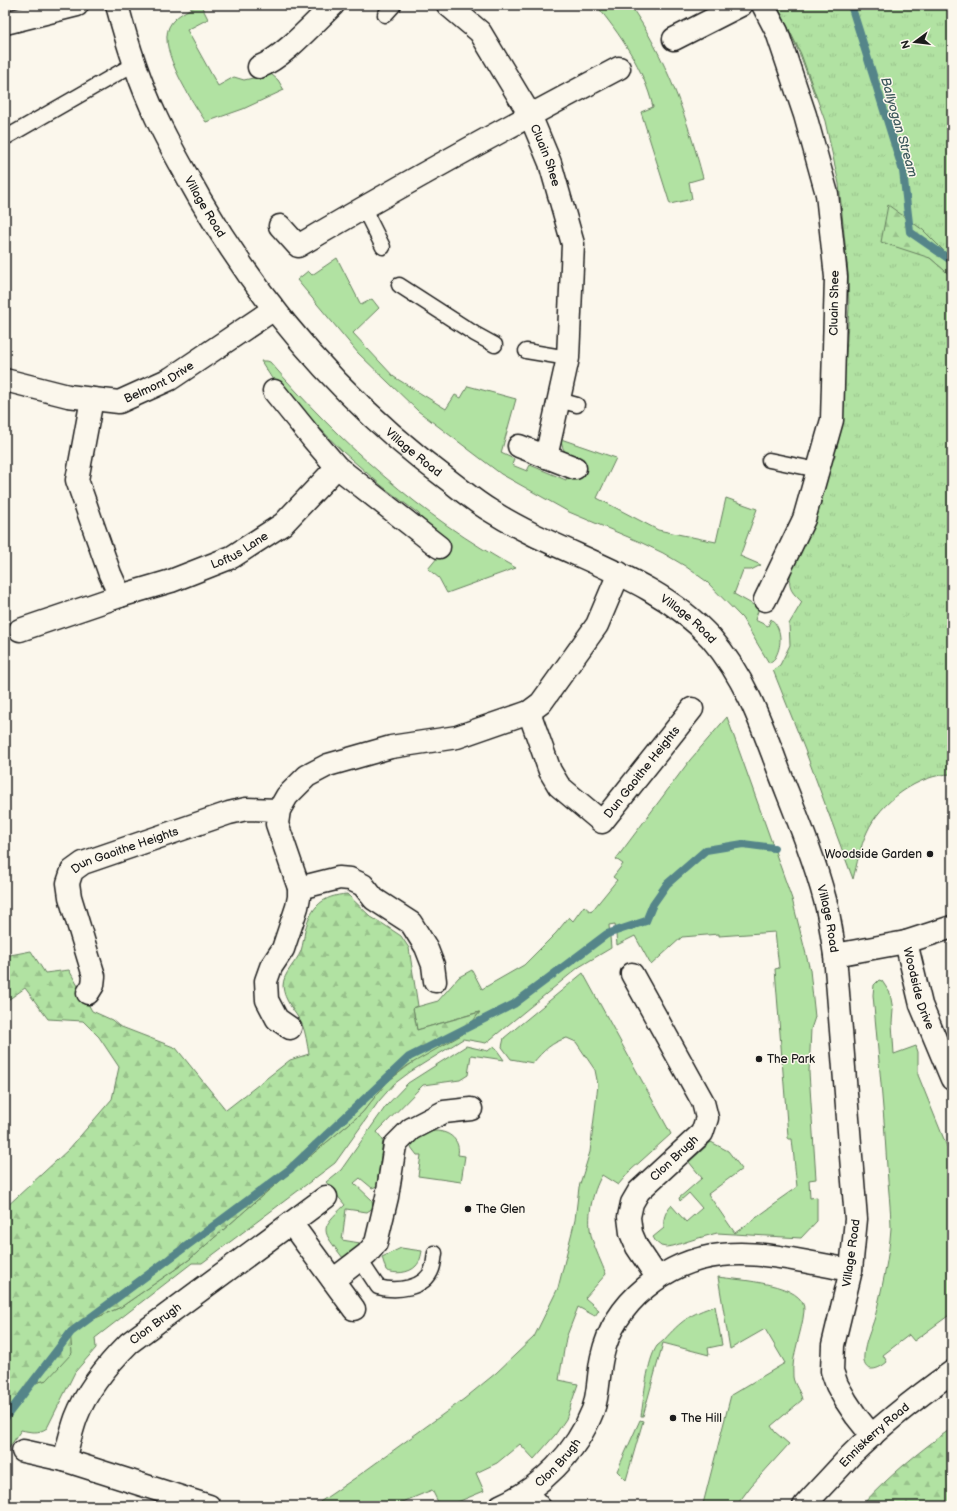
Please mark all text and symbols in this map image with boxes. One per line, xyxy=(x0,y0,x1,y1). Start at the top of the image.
north arrow xyxy=(895,22,935,62)
text: N xyxy=(898,39,913,50)
water label: Ballyogan Stream xyxy=(877,76,921,179)
street label: Cluain Shee xyxy=(527,122,563,188)
street label: Village Road xyxy=(181,174,229,241)
street label: Cluain Shee xyxy=(826,270,843,336)
street label: Belmont Drive xyxy=(122,358,197,407)
street label: Village Road xyxy=(382,425,445,480)
street label: Loftus Lane xyxy=(209,529,271,573)
street label: Village Road xyxy=(657,591,719,647)
street label: Dun Gaoithe Heights xyxy=(601,723,683,821)
street label: Dun Gaoithe Heights xyxy=(68,824,181,877)
place label: Woodside Garden xyxy=(825,847,922,862)
marker: Woodside Garden xyxy=(925,849,935,859)
street label: Village Road xyxy=(813,883,842,954)
street label: Woodside Drive xyxy=(899,946,937,1032)
place label: The Park xyxy=(767,1052,815,1067)
marker: The Park xyxy=(754,1054,764,1064)
street label: Clon Brugh xyxy=(647,1132,702,1185)
place label: The Glen xyxy=(476,1202,526,1217)
marker: The Glen xyxy=(463,1204,473,1214)
street label: Village Road xyxy=(839,1218,864,1288)
street label: Clon Brugh xyxy=(127,1300,185,1348)
street label: Enniskerry Road xyxy=(836,1400,913,1471)
place label: The Hill xyxy=(681,1411,722,1426)
marker: The Hill xyxy=(668,1413,678,1423)
street label: Clon Brugh xyxy=(532,1436,584,1491)

